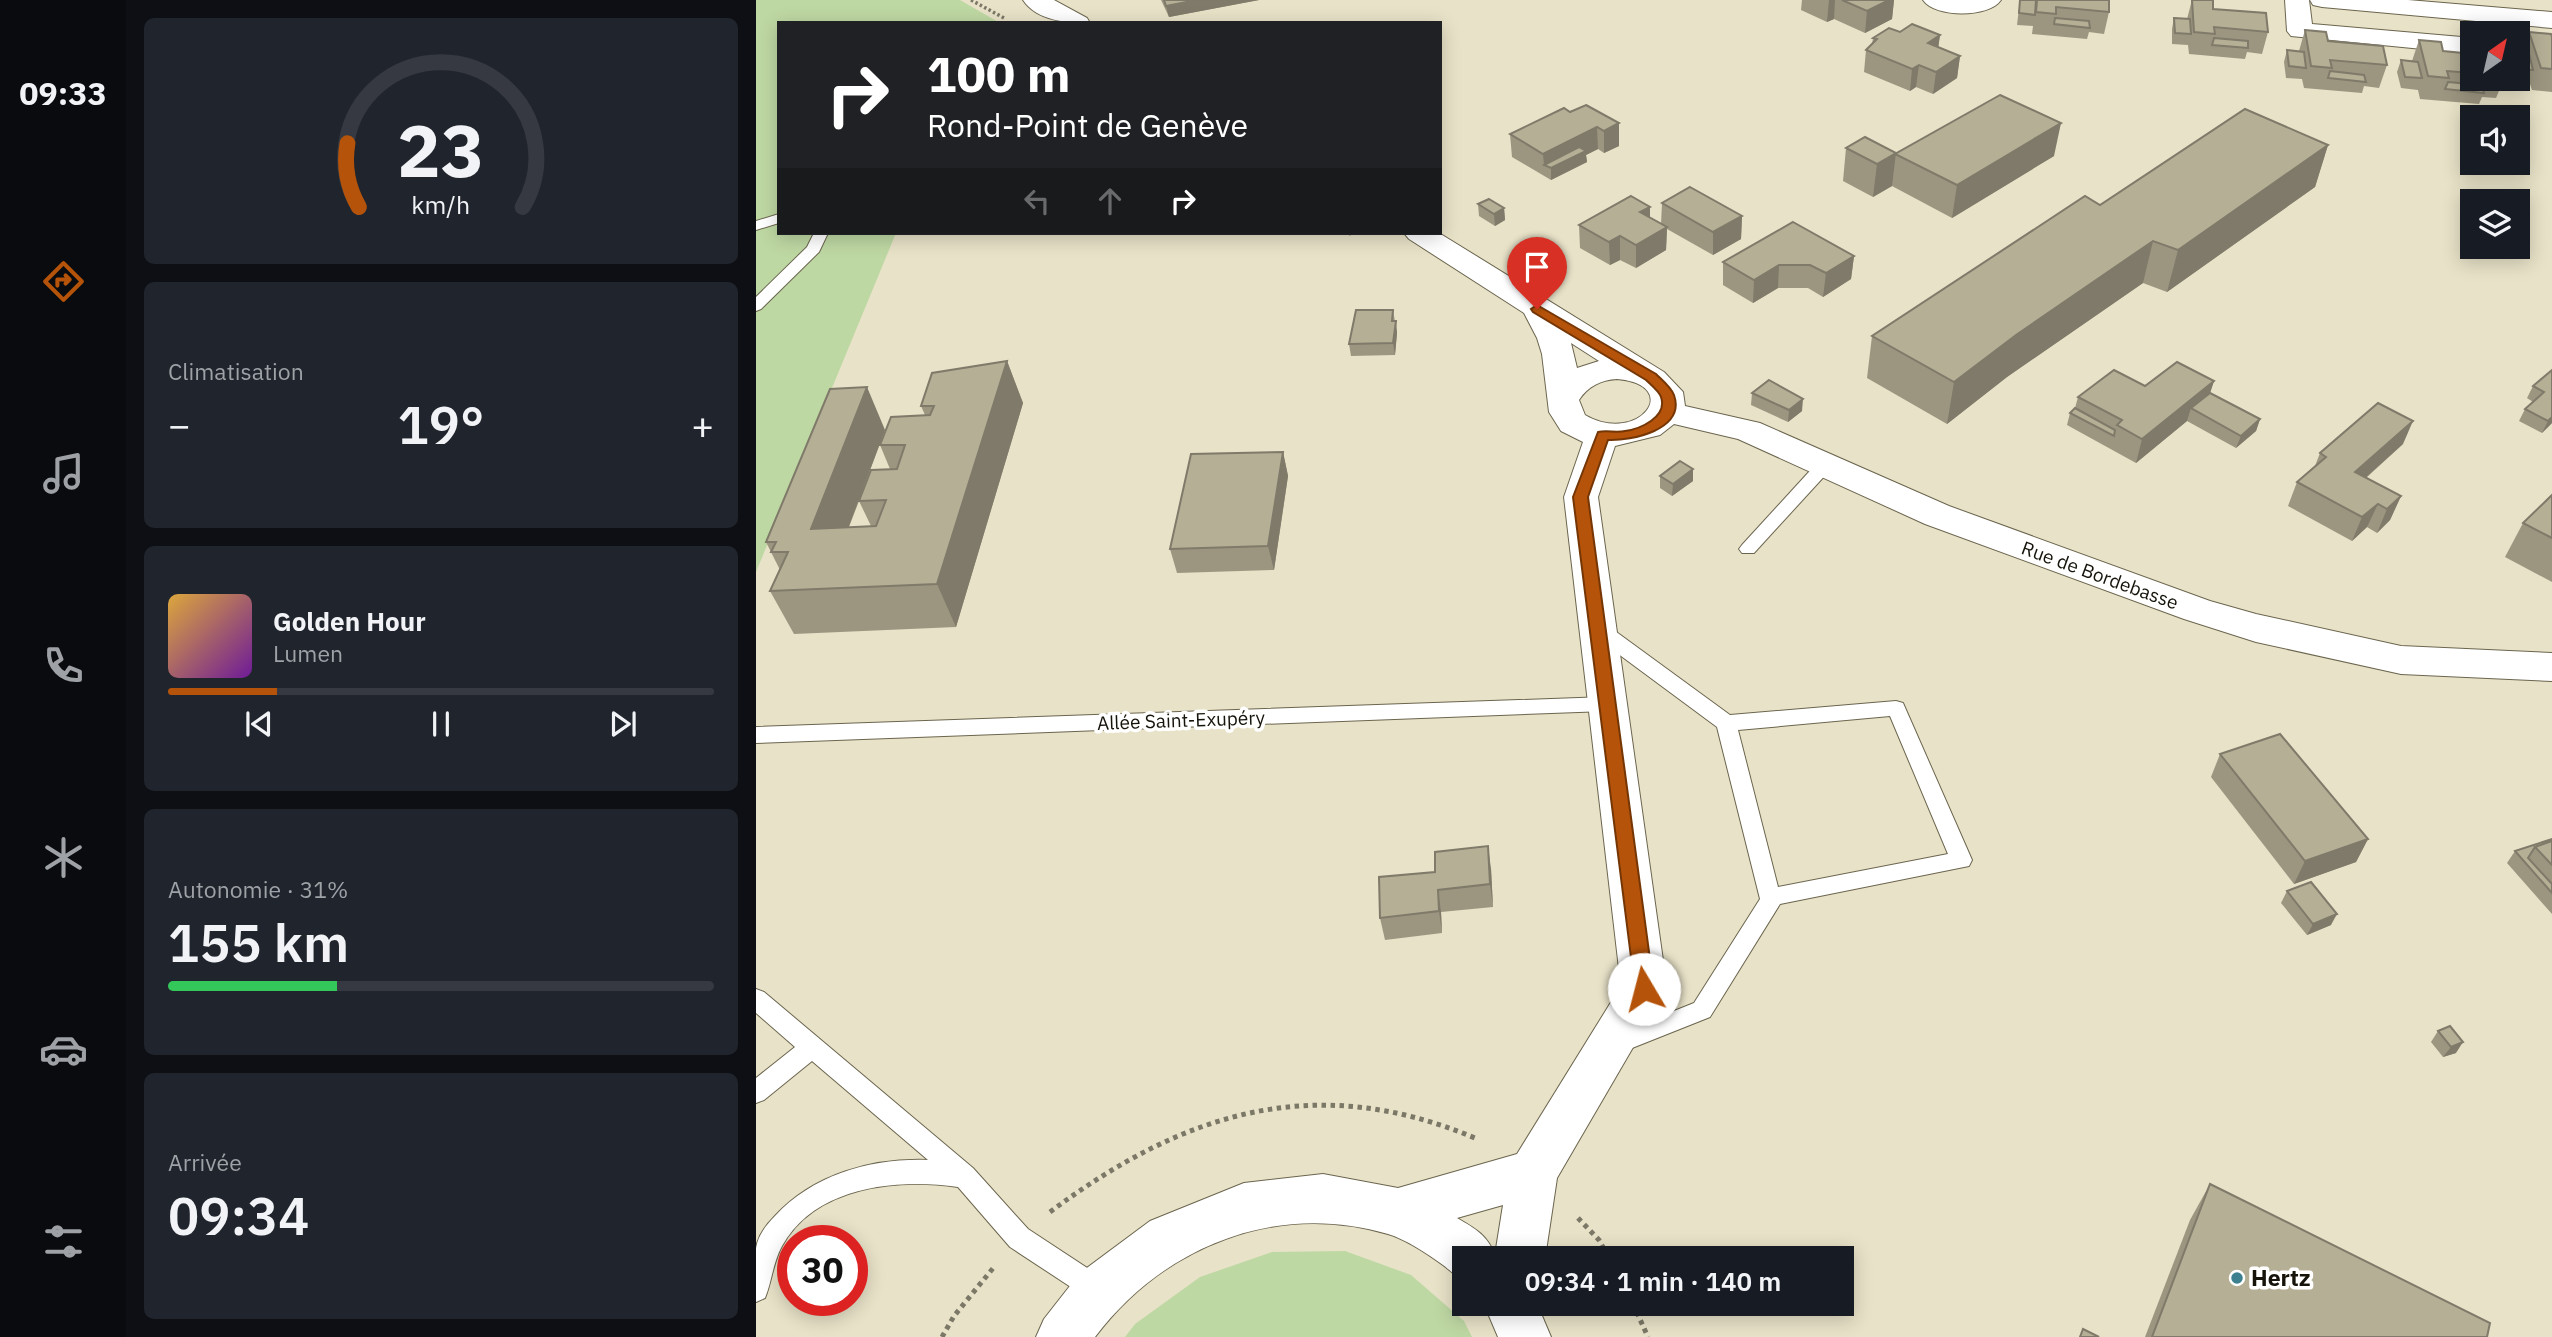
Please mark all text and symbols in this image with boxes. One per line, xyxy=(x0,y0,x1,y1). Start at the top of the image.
north arrow xyxy=(2460,21,2530,91)
map controls xyxy=(2460,21,2530,259)
text: 100 m xyxy=(927,42,1071,105)
icon: right xyxy=(812,49,903,140)
text: 09:33 xyxy=(19,72,107,114)
text: 23 xyxy=(397,102,485,197)
text: Rond-Point de Genève xyxy=(927,104,1248,146)
button: sound xyxy=(2460,105,2530,175)
icon: left xyxy=(1018,182,1056,220)
icon: ahead xyxy=(1091,182,1129,220)
icon: right xyxy=(1164,182,1202,220)
text: km/h xyxy=(412,188,470,221)
button: layers xyxy=(2460,189,2530,259)
pin xyxy=(1507,237,1567,309)
icon: arrive xyxy=(1518,248,1556,286)
icon: directions xyxy=(39,257,88,306)
text: Climatisation xyxy=(168,356,304,386)
text: 19° xyxy=(398,391,484,458)
text: − xyxy=(168,400,191,449)
text: + xyxy=(691,400,714,449)
icon: music xyxy=(39,449,88,498)
street label: Rue de Bordebasse xyxy=(2018,535,2182,615)
text: Golden Hour xyxy=(273,604,426,638)
text: Lumen xyxy=(273,638,343,668)
icon: phone xyxy=(39,641,88,690)
icon: previous xyxy=(240,705,278,743)
icon: pause xyxy=(422,705,460,743)
icon: next xyxy=(604,705,642,743)
street label: Allée Saint-Exupéry xyxy=(1097,705,1266,735)
icon: climate xyxy=(39,833,88,882)
text: Autonomie · 31% xyxy=(168,874,348,904)
text: 155 km xyxy=(168,909,349,976)
position arrow xyxy=(1607,952,1681,1026)
icon: car xyxy=(39,1025,88,1074)
text: Arrivée xyxy=(168,1147,242,1177)
text: 09:34 xyxy=(168,1182,309,1249)
icon: filters xyxy=(39,1217,88,1266)
speed limit sign: 30 xyxy=(777,1225,868,1316)
place label: Hertz xyxy=(2251,1262,2311,1292)
text: 09:34 · 1 min · 140 m xyxy=(1525,1264,1781,1298)
marker: Hertz xyxy=(2229,1270,2245,1286)

